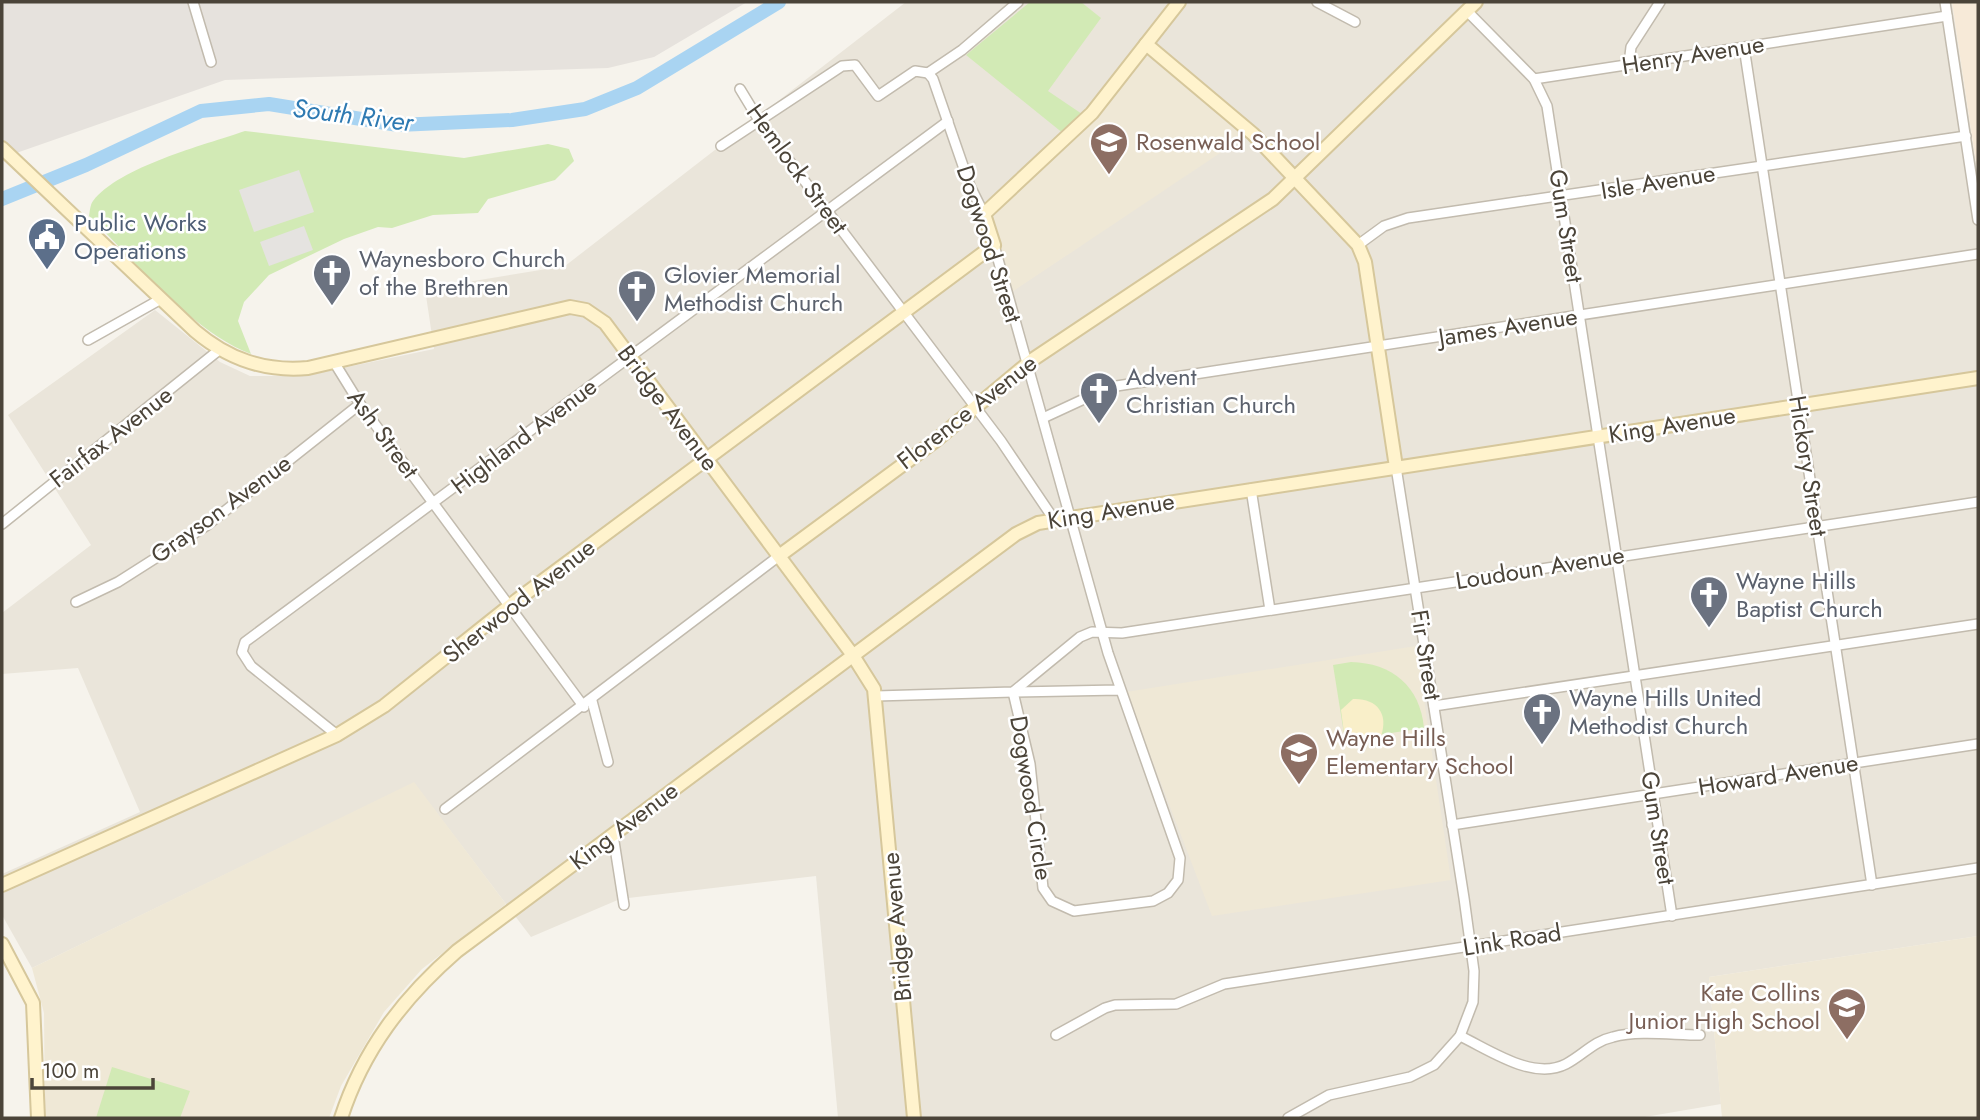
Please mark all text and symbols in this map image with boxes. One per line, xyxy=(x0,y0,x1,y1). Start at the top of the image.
street label: Henry Avenue xyxy=(1619,26,1767,83)
water label: South River xyxy=(291,89,417,141)
street label: Hemlock Street xyxy=(738,96,857,241)
school or university icon: Rosenwald School xyxy=(1088,121,1130,176)
place label: Rosenwald School xyxy=(1136,124,1320,159)
street label: Isle Avenue xyxy=(1598,155,1718,208)
street label: Dogwood Street xyxy=(948,161,1031,327)
street label: Gum Street xyxy=(1540,167,1593,285)
place label: Public Works Operations xyxy=(74,205,207,268)
public building icon: Public Works Operations xyxy=(26,216,68,271)
place label: Waynesboro Church of the Brethren xyxy=(359,241,566,304)
church icon: Waynesboro Church of the Brethren xyxy=(311,252,353,307)
place label: Glovier Memorial Methodist Church xyxy=(664,257,843,320)
church icon: Glovier Memorial Methodist Church xyxy=(616,268,658,323)
street label: James Avenue xyxy=(1433,298,1580,355)
street label: Bridge Avenue xyxy=(609,337,727,478)
street label: Florence Avenue xyxy=(889,346,1044,477)
place label: Advent Christian Church xyxy=(1126,359,1296,422)
street label: Highland Avenue xyxy=(443,369,604,502)
church icon: Advent Christian Church xyxy=(1078,370,1120,425)
street label: Fairfax Avenue xyxy=(42,377,180,496)
street label: Ash Street xyxy=(339,382,428,486)
street label: Hickory Street xyxy=(1780,393,1837,539)
street label: King Avenue xyxy=(1606,397,1738,452)
street label: Grayson Avenue xyxy=(143,446,298,572)
street label: King Avenue xyxy=(1045,483,1177,538)
street label: Sherwood Avenue xyxy=(435,530,602,671)
street label: Loudoun Avenue xyxy=(1453,537,1627,598)
place label: Wayne Hills Baptist Church xyxy=(1736,563,1883,626)
church icon: Wayne Hills Baptist Church xyxy=(1688,574,1730,629)
street label: Fir Street xyxy=(1402,607,1451,703)
place label: Wayne Hills United Methodist Church xyxy=(1569,680,1761,743)
church icon: Wayne Hills United Methodist Church xyxy=(1521,691,1563,746)
street label: Dogwood Circle xyxy=(1001,713,1062,883)
place label: Wayne Hills Elementary School xyxy=(1326,720,1514,783)
school or university icon: Wayne Hills Elementary School xyxy=(1278,731,1320,786)
street label: Howard Avenue xyxy=(1695,745,1860,804)
street label: Gum Street xyxy=(1632,769,1685,887)
street label: King Avenue xyxy=(562,773,685,878)
street label: Bridge Avenue xyxy=(873,851,920,1003)
street label: Link Road xyxy=(1460,914,1564,965)
place label: Kate Collins Junior High School xyxy=(1625,975,1820,1038)
school or university icon: Kate Collins Junior High School xyxy=(1826,986,1868,1041)
scale bar xyxy=(32,1046,152,1090)
text: 100 m xyxy=(42,1056,99,1086)

